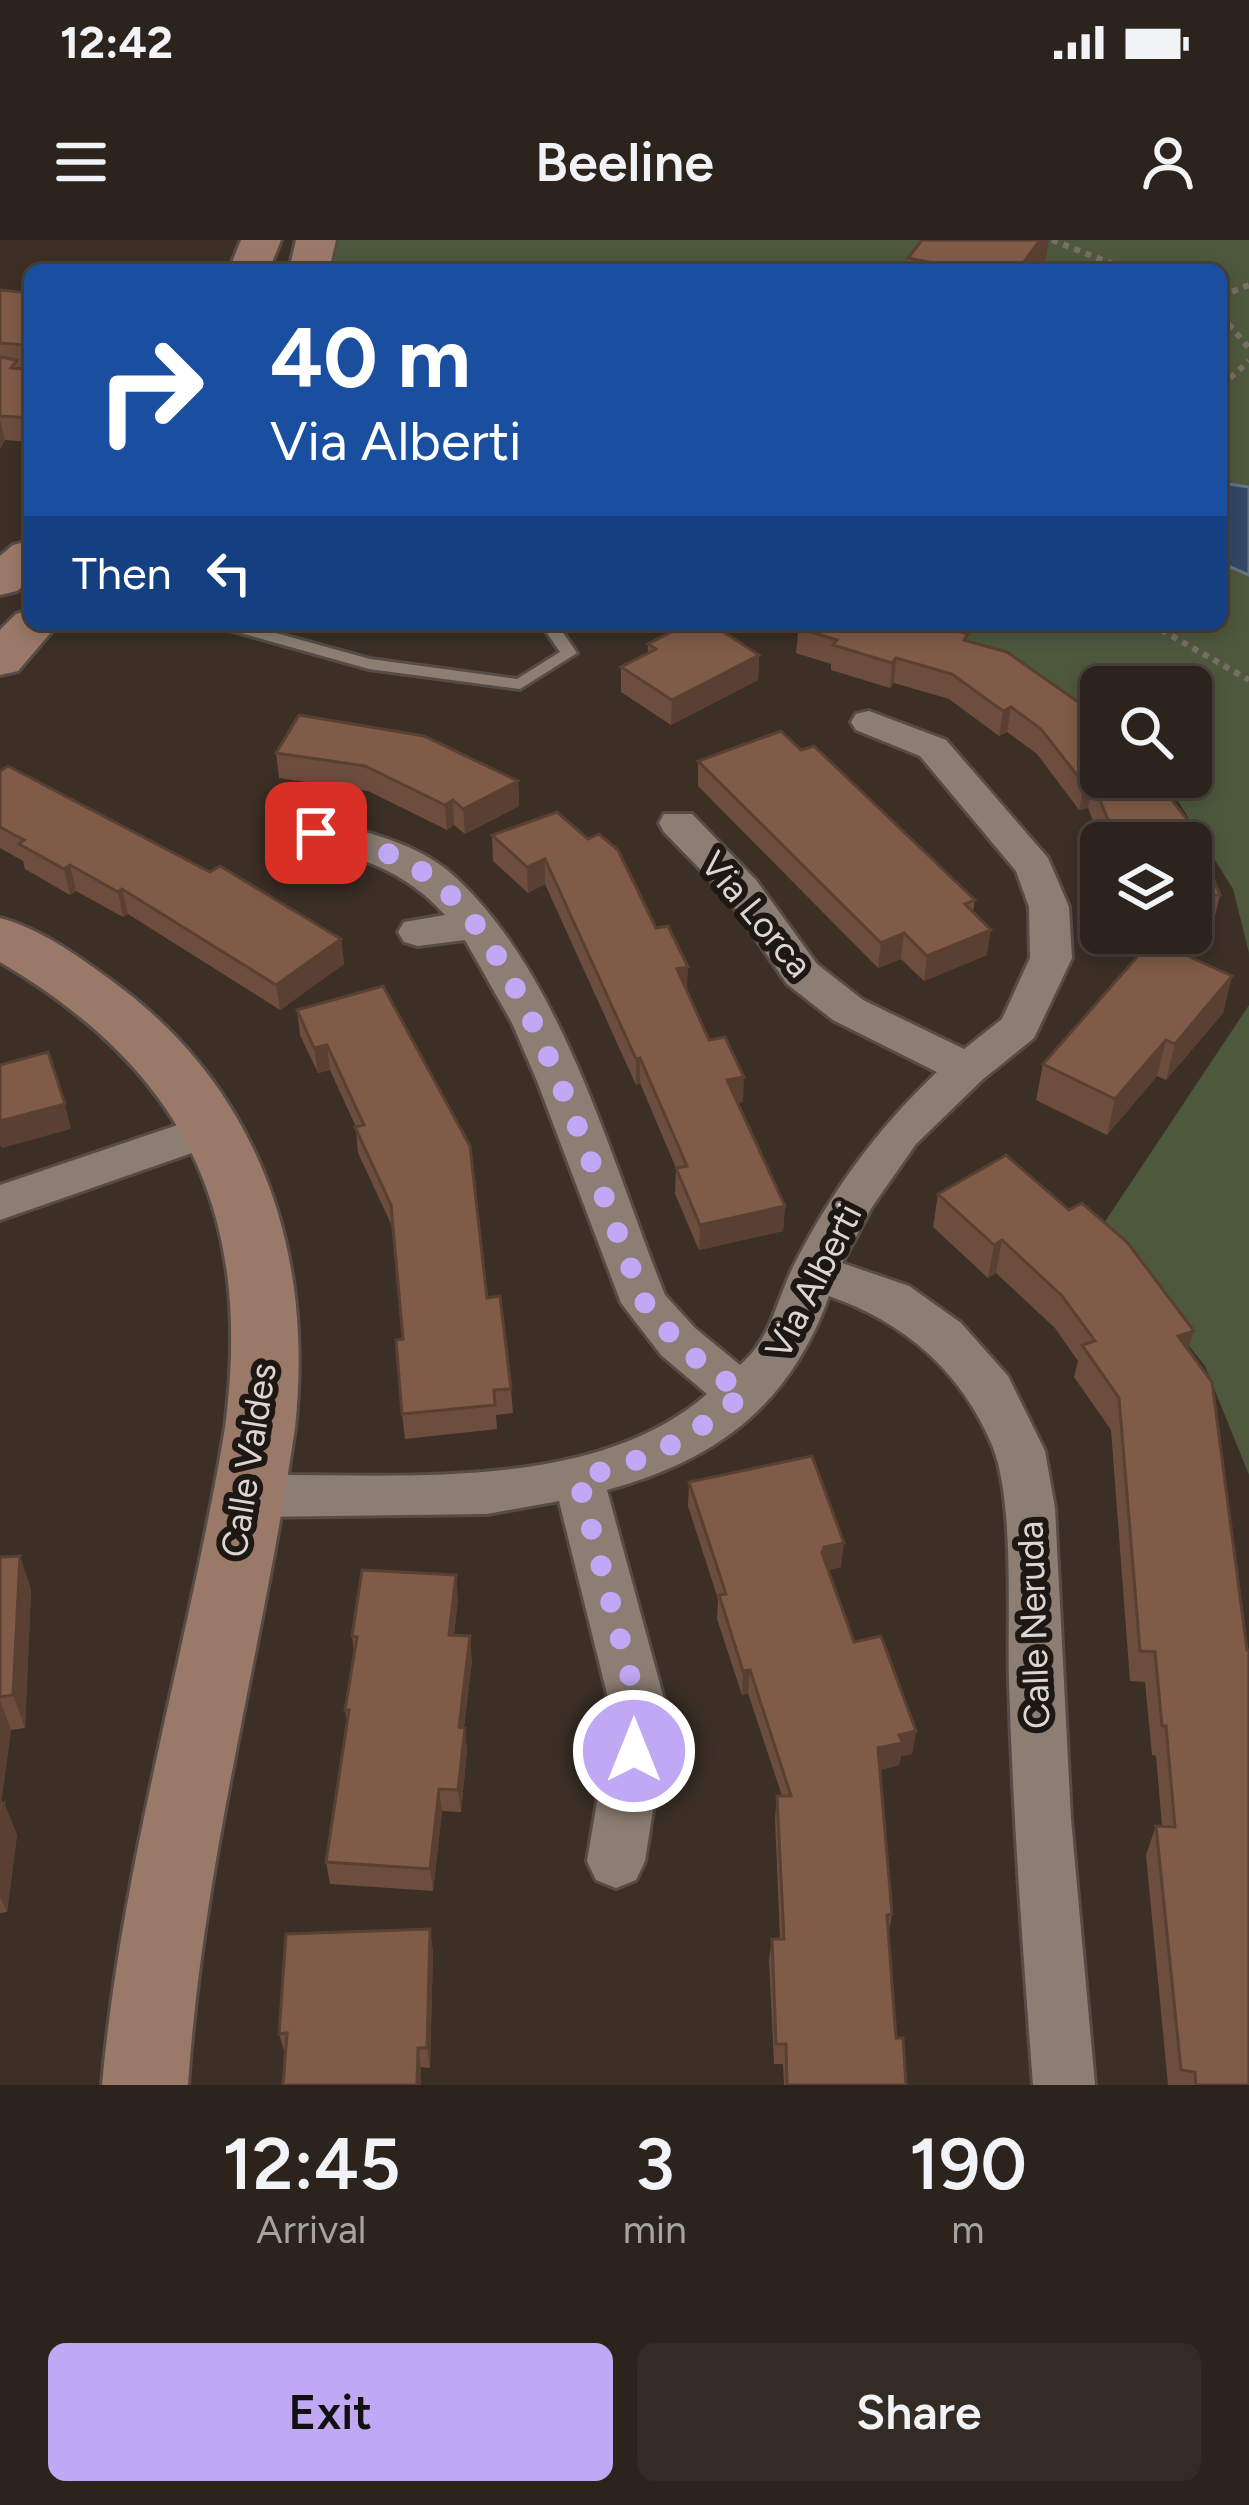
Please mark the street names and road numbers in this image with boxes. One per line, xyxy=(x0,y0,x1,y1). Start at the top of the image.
street label: Via Lorca xyxy=(692,843,821,986)
street label: Via Alberti xyxy=(756,1197,871,1366)
street label: Calle Valdes xyxy=(212,1360,285,1560)
street label: Calle Neruda xyxy=(1008,1520,1059,1730)

